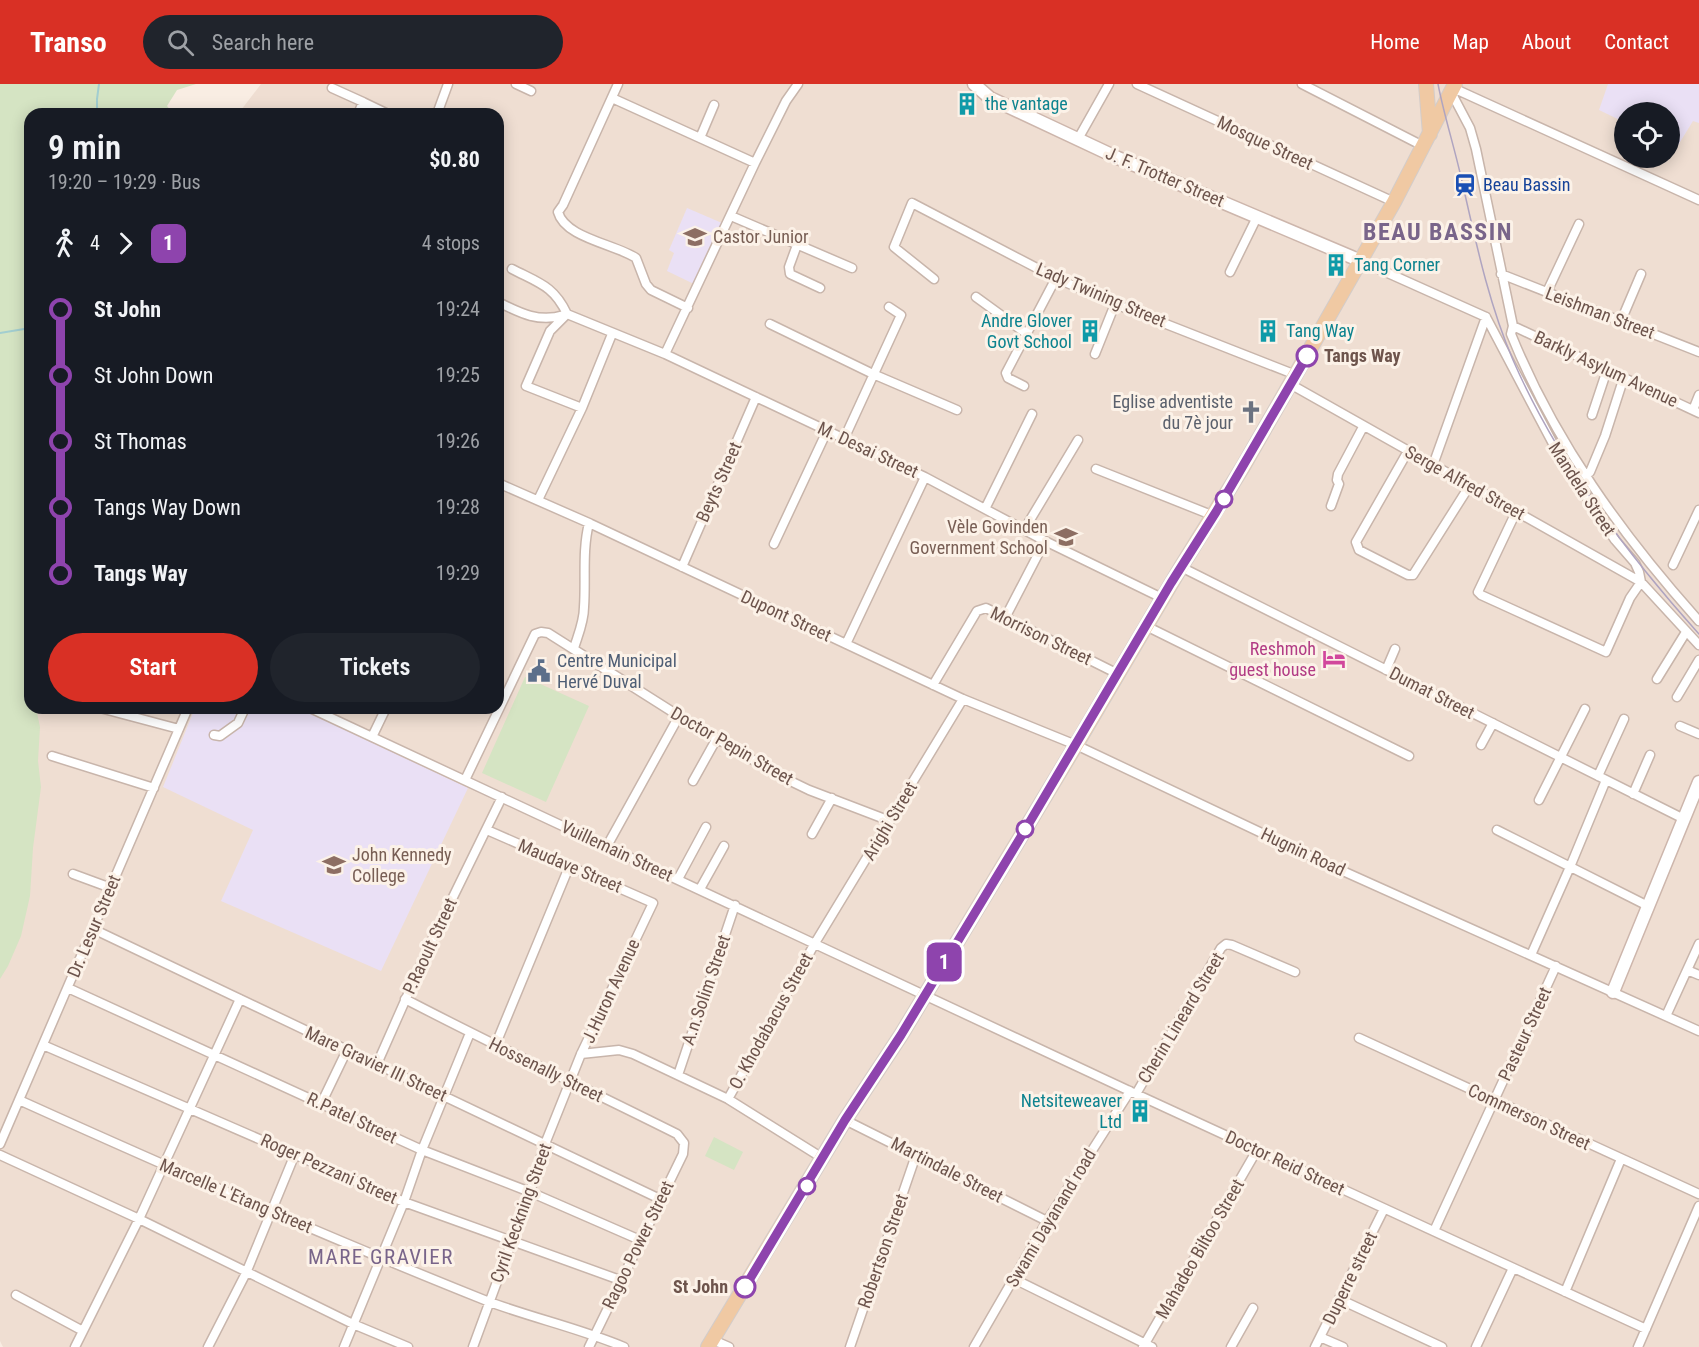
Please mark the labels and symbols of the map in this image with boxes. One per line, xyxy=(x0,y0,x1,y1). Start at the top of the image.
building icon: the vantage xyxy=(954,91,980,117)
place label: the vantage xyxy=(985,93,1068,114)
street label: Mosque Street xyxy=(1214,111,1316,174)
street label: J. F. Trotter Street xyxy=(1103,142,1228,211)
station icon: Beau Bassin xyxy=(1452,172,1478,198)
place label: Beau Bassin xyxy=(1483,174,1570,195)
district label: BEAU BASSIN xyxy=(1363,218,1513,246)
school or university icon: Castor Junior xyxy=(682,224,708,250)
place label: Castor Junior xyxy=(713,226,809,247)
building icon: Tang Corner xyxy=(1323,252,1349,278)
place label: Tang Corner xyxy=(1354,254,1441,275)
street label: Lady Twining Street xyxy=(1033,258,1169,331)
street label: Leishman Street xyxy=(1543,282,1658,343)
place label: Andre Glover Govt School xyxy=(981,310,1073,352)
building icon: Andre Glover Govt School xyxy=(1077,318,1103,344)
building icon: Tang Way xyxy=(1255,318,1281,344)
place label: Tang Way xyxy=(1286,320,1355,341)
street label: Barkly Asylum Avenue xyxy=(1531,326,1681,411)
marker: Tangs Way xyxy=(1296,345,1318,367)
place label: Tangs Way xyxy=(1324,345,1401,366)
place label: Eglise adventiste du 7è jour xyxy=(1113,391,1234,433)
church icon: Eglise adventiste du 7è jour xyxy=(1238,399,1264,425)
street label: M. Desai Street xyxy=(815,417,922,482)
street label: Beyts Street xyxy=(692,438,746,525)
street label: Mandela Street xyxy=(1544,438,1620,539)
street label: Serge Alfred Street xyxy=(1402,441,1529,524)
unlabelled marker xyxy=(1215,490,1233,508)
place label: Vèle Govinden Government School xyxy=(910,516,1048,558)
school or university icon: Vèle Govinden Government School xyxy=(1053,524,1079,550)
street label: Dupont Street xyxy=(738,585,835,646)
street label: Morrison Street xyxy=(987,602,1095,669)
place label: Reshmoh guest house xyxy=(1229,638,1316,680)
hotel icon: Reshmoh guest house xyxy=(1321,646,1347,672)
place label: Centre Municipal Hervé Duval xyxy=(557,650,677,692)
public building icon: Centre Municipal Hervé Duval xyxy=(526,658,552,684)
street label: Dumat Street xyxy=(1386,662,1478,723)
street label: Doctor Pepin Street xyxy=(667,702,797,789)
street label: Arighi Street xyxy=(858,778,921,864)
street label: Vuillemain Street xyxy=(558,816,676,886)
unlabelled marker xyxy=(1016,820,1034,838)
street label: Hugnin Road xyxy=(1258,823,1349,880)
street label: Maudave Street xyxy=(515,834,625,897)
place label: John Kennedy College xyxy=(352,844,452,886)
school or university icon: John Kennedy College xyxy=(321,852,347,878)
street label: Dr. Lesur Street xyxy=(63,871,125,980)
street label: P.Raoult Street xyxy=(398,894,461,997)
street label: A.n.Solim Street xyxy=(677,932,734,1048)
street label: J.Huron Avenue xyxy=(577,935,644,1046)
line badge: 1 xyxy=(924,942,964,982)
street label: O. Khodabacus Street xyxy=(724,949,817,1093)
street label: Cherin Lineard Street xyxy=(1133,949,1228,1087)
street label: Pasteur Street xyxy=(1494,984,1555,1084)
street label: Mare Gravier III Street xyxy=(302,1021,450,1106)
street label: Hossenally Street xyxy=(486,1033,607,1106)
street label: Commerson Street xyxy=(1465,1079,1594,1154)
street label: R.Patel Street xyxy=(304,1088,401,1148)
place label: Netsiteweaver Ltd xyxy=(1021,1090,1123,1132)
building icon: Netsiteweaver Ltd xyxy=(1127,1098,1153,1124)
street label: Doctor Reid Street xyxy=(1222,1126,1348,1199)
street label: Roger Pezzani Street xyxy=(258,1129,401,1208)
street label: Martindale Street xyxy=(888,1132,1007,1207)
street label: Cyril Keckning Street xyxy=(486,1140,556,1285)
street label: Swami Dayanand road xyxy=(1001,1145,1100,1291)
street label: Marcelle L'Etang Street xyxy=(157,1154,316,1237)
street label: Mahadeo Biltoo Street xyxy=(1151,1175,1248,1322)
street label: Ragoo Power Street xyxy=(597,1177,678,1312)
unlabelled marker xyxy=(798,1177,816,1195)
street label: Robertson Street xyxy=(853,1191,912,1311)
street label: Duperre street xyxy=(1318,1228,1381,1328)
district label: MARE GRAVIER xyxy=(308,1245,454,1269)
place label: St John xyxy=(673,1276,728,1297)
marker: St John xyxy=(734,1276,756,1298)

